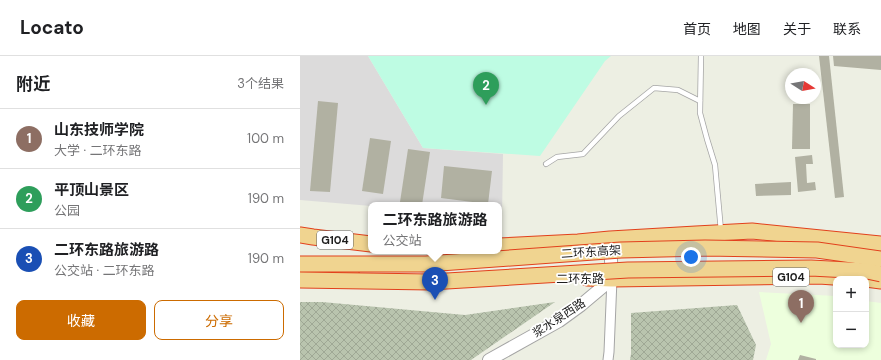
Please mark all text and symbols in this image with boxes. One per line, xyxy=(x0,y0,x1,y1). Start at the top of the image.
text: Locato xyxy=(20,15,84,40)
text: 首页 xyxy=(683,20,711,38)
text: 地图 xyxy=(733,20,761,38)
text: 关于 xyxy=(783,20,811,38)
text: 联系 xyxy=(833,20,861,38)
north arrow xyxy=(785,68,821,104)
pin: 2 xyxy=(473,72,499,105)
text: 附近 xyxy=(16,73,50,95)
text: 3个结果 xyxy=(237,75,284,92)
text: 山东技师学院 xyxy=(54,120,144,140)
text: 1 xyxy=(27,130,31,147)
text: 100 m xyxy=(247,130,284,147)
text: 大学 · 二环东路 xyxy=(54,142,142,159)
text: 平顶山景区 xyxy=(54,180,129,200)
text: 2 xyxy=(25,190,33,207)
text: 190 m xyxy=(248,190,284,207)
text: 公园 xyxy=(54,202,80,219)
popup xyxy=(368,202,502,254)
text: 二环东路旅游路 xyxy=(382,210,488,230)
road number: G104 xyxy=(317,231,353,249)
text: 公交站 xyxy=(382,232,422,249)
text: 二环东路旅游路 xyxy=(54,240,159,260)
street label: 二环东高架 xyxy=(561,242,621,262)
your location xyxy=(681,247,701,267)
text: 3 xyxy=(25,250,33,267)
text: 190 m xyxy=(248,250,284,267)
text: 公交站 · 二环东路 xyxy=(54,262,155,279)
pin: 3 xyxy=(422,267,448,300)
road number: G104 xyxy=(773,268,809,286)
street label: 二环东路 xyxy=(556,271,604,287)
map controls xyxy=(833,276,869,348)
button: + xyxy=(833,276,869,312)
pin: 1 xyxy=(788,290,814,323)
street label: 浆水泉西路 xyxy=(529,295,589,341)
button: 收藏 xyxy=(16,300,146,340)
button: 分享 xyxy=(154,300,284,340)
button: − xyxy=(833,312,869,348)

